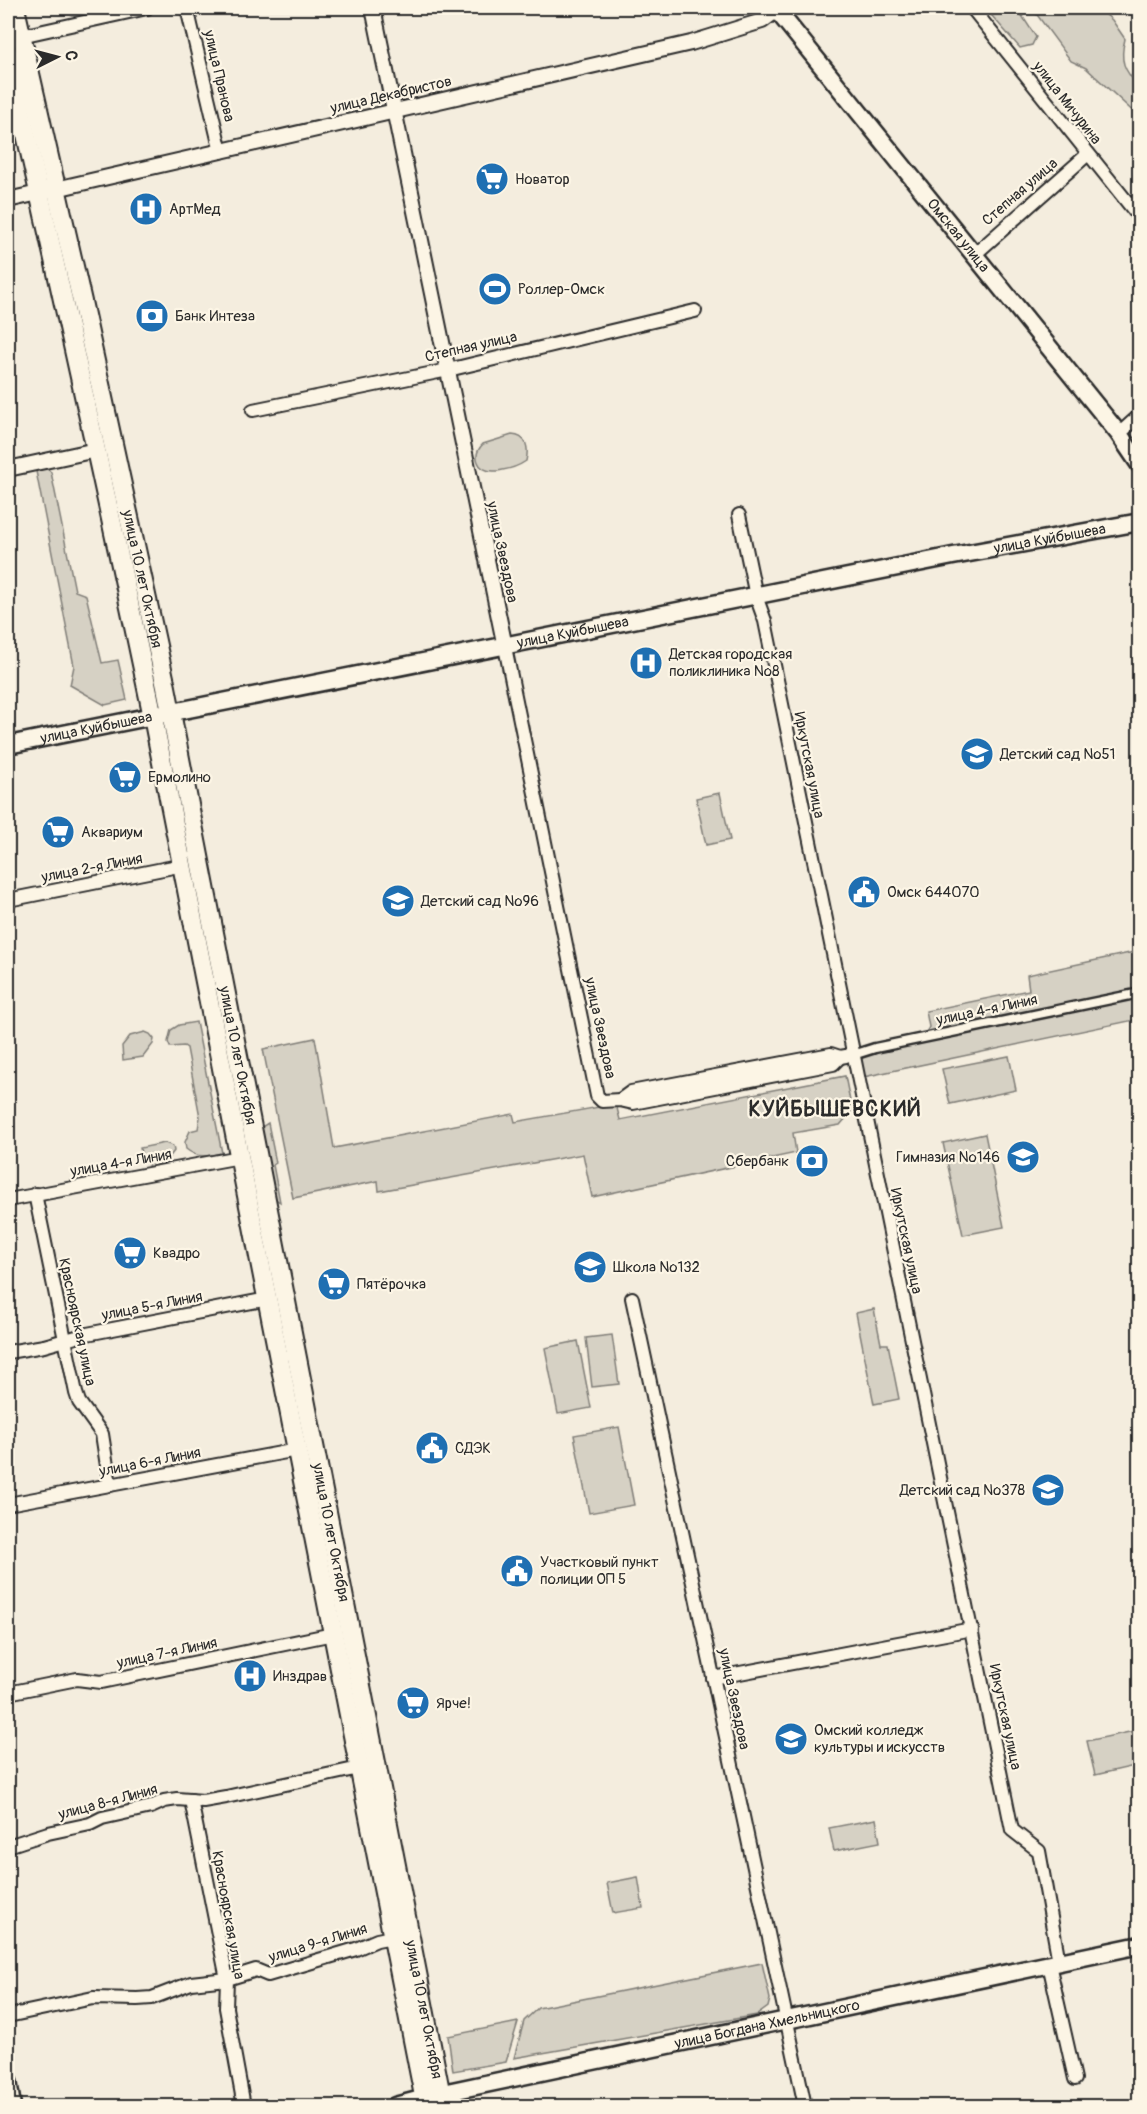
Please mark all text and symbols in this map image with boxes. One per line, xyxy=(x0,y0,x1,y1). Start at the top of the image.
north arrow xyxy=(27,27,87,87)
street label: улица Пранова xyxy=(199,27,239,124)
text: С xyxy=(60,50,81,62)
street label: улица Мичурина xyxy=(1028,57,1105,148)
street label: улица Декабристов xyxy=(328,72,454,118)
street label: Степная улица xyxy=(978,154,1062,230)
supermarket icon: Новатор xyxy=(474,161,510,197)
place label: Новатор xyxy=(515,170,570,189)
hospital icon: АртМед xyxy=(128,191,164,227)
street label: Омская улица xyxy=(923,194,994,276)
place label: АртМед xyxy=(169,200,221,219)
sports icon: Роллер-Омск xyxy=(477,271,513,307)
place label: Роллер-Омск xyxy=(518,280,605,299)
bank icon: Банк Интеза xyxy=(134,298,170,334)
place label: Банк Интеза xyxy=(175,307,255,326)
street label: Степная улица xyxy=(423,327,519,367)
street label: улица Звездова xyxy=(482,499,522,604)
street label: улица 10 лет Октября xyxy=(118,507,167,650)
street label: улица Куйбышева xyxy=(991,519,1107,558)
street label: улица Куйбышева xyxy=(514,612,630,653)
hospital icon: Детская городская поликлиника №8 xyxy=(628,645,664,681)
place label: Детская городская поликлиника №8 xyxy=(668,645,792,681)
street label: улица Куйбышева xyxy=(38,707,154,748)
street label: Иркутская улица xyxy=(789,710,829,820)
school or university icon: Детский сад №51 xyxy=(959,736,995,772)
place label: Детский сад №51 xyxy=(999,745,1115,764)
supermarket icon: Ермолино xyxy=(107,759,143,795)
place label: Ермолино xyxy=(148,768,211,787)
supermarket icon: Аквариум xyxy=(40,814,76,850)
place label: Аквариум xyxy=(81,823,143,842)
street label: улица 2-я Линия xyxy=(39,849,144,887)
public building icon: Омск 644070 xyxy=(846,874,882,910)
school or university icon: Детский сад №96 xyxy=(380,883,416,919)
place label: Омск 644070 xyxy=(887,883,980,902)
place label: Детский сад №96 xyxy=(420,892,539,911)
street label: улица Звездова xyxy=(580,975,620,1080)
street label: улица 10 лет Октября xyxy=(215,984,261,1126)
street label: улица 4-я Линия xyxy=(934,990,1039,1030)
district label: КУЙБЫШЕВСКИЙ xyxy=(748,1096,922,1123)
school or university icon: Гимназия №146 xyxy=(1005,1139,1041,1175)
bank icon: Сбербанк xyxy=(794,1143,830,1179)
street label: улица 4-я Линия xyxy=(68,1145,173,1181)
place label: Гимназия №146 xyxy=(896,1148,1000,1167)
place label: Сбербанк xyxy=(726,1152,789,1171)
street label: Иркутская улица xyxy=(886,1186,926,1296)
supermarket icon: Квадро xyxy=(112,1235,148,1271)
place label: Квадро xyxy=(153,1244,200,1263)
school or university icon: Школа №132 xyxy=(572,1249,608,1285)
street label: Красноярская улица xyxy=(54,1256,100,1388)
place label: Школа №132 xyxy=(613,1258,700,1277)
supermarket icon: Пятёрочка xyxy=(316,1266,352,1302)
place label: Пятёрочка xyxy=(357,1275,426,1294)
street label: улица 5-я Линия xyxy=(99,1287,204,1325)
public building icon: СДЭК xyxy=(414,1430,450,1466)
place label: СДЭК xyxy=(455,1439,491,1458)
street label: улица 6-я Линия xyxy=(97,1443,202,1481)
street label: улица 10 лет Октября xyxy=(308,1461,354,1603)
school or university icon: Детский сад №378 xyxy=(1030,1472,1066,1508)
place label: Детский сад №378 xyxy=(899,1481,1025,1500)
public building icon: Участковый пункт полиции ОП 5 xyxy=(499,1553,535,1589)
place label: Участковый пункт полиции ОП 5 xyxy=(540,1553,659,1589)
street label: улица 7-я Линия xyxy=(114,1633,219,1673)
street label: улица Звездова xyxy=(714,1646,754,1751)
hospital icon: Инздрав xyxy=(232,1658,268,1694)
street label: Иркутская улица xyxy=(985,1662,1025,1772)
place label: Инздрав xyxy=(273,1667,327,1686)
supermarket icon: Ярче! xyxy=(395,1685,431,1721)
place label: Ярче! xyxy=(436,1694,471,1713)
school or university icon: Омский колледж культуры и искусств xyxy=(773,1721,809,1757)
place label: Омский колледж культуры и искусств xyxy=(814,1721,945,1757)
street label: улица 8-я Линия xyxy=(55,1780,160,1825)
street label: Красноярская улица xyxy=(207,1849,249,1981)
street label: улица 9-я Линия xyxy=(266,1919,370,1967)
street label: улица 10 лет Октября xyxy=(401,1938,447,2080)
street label: улица Богдана Хмельницкого xyxy=(672,1995,861,2053)

